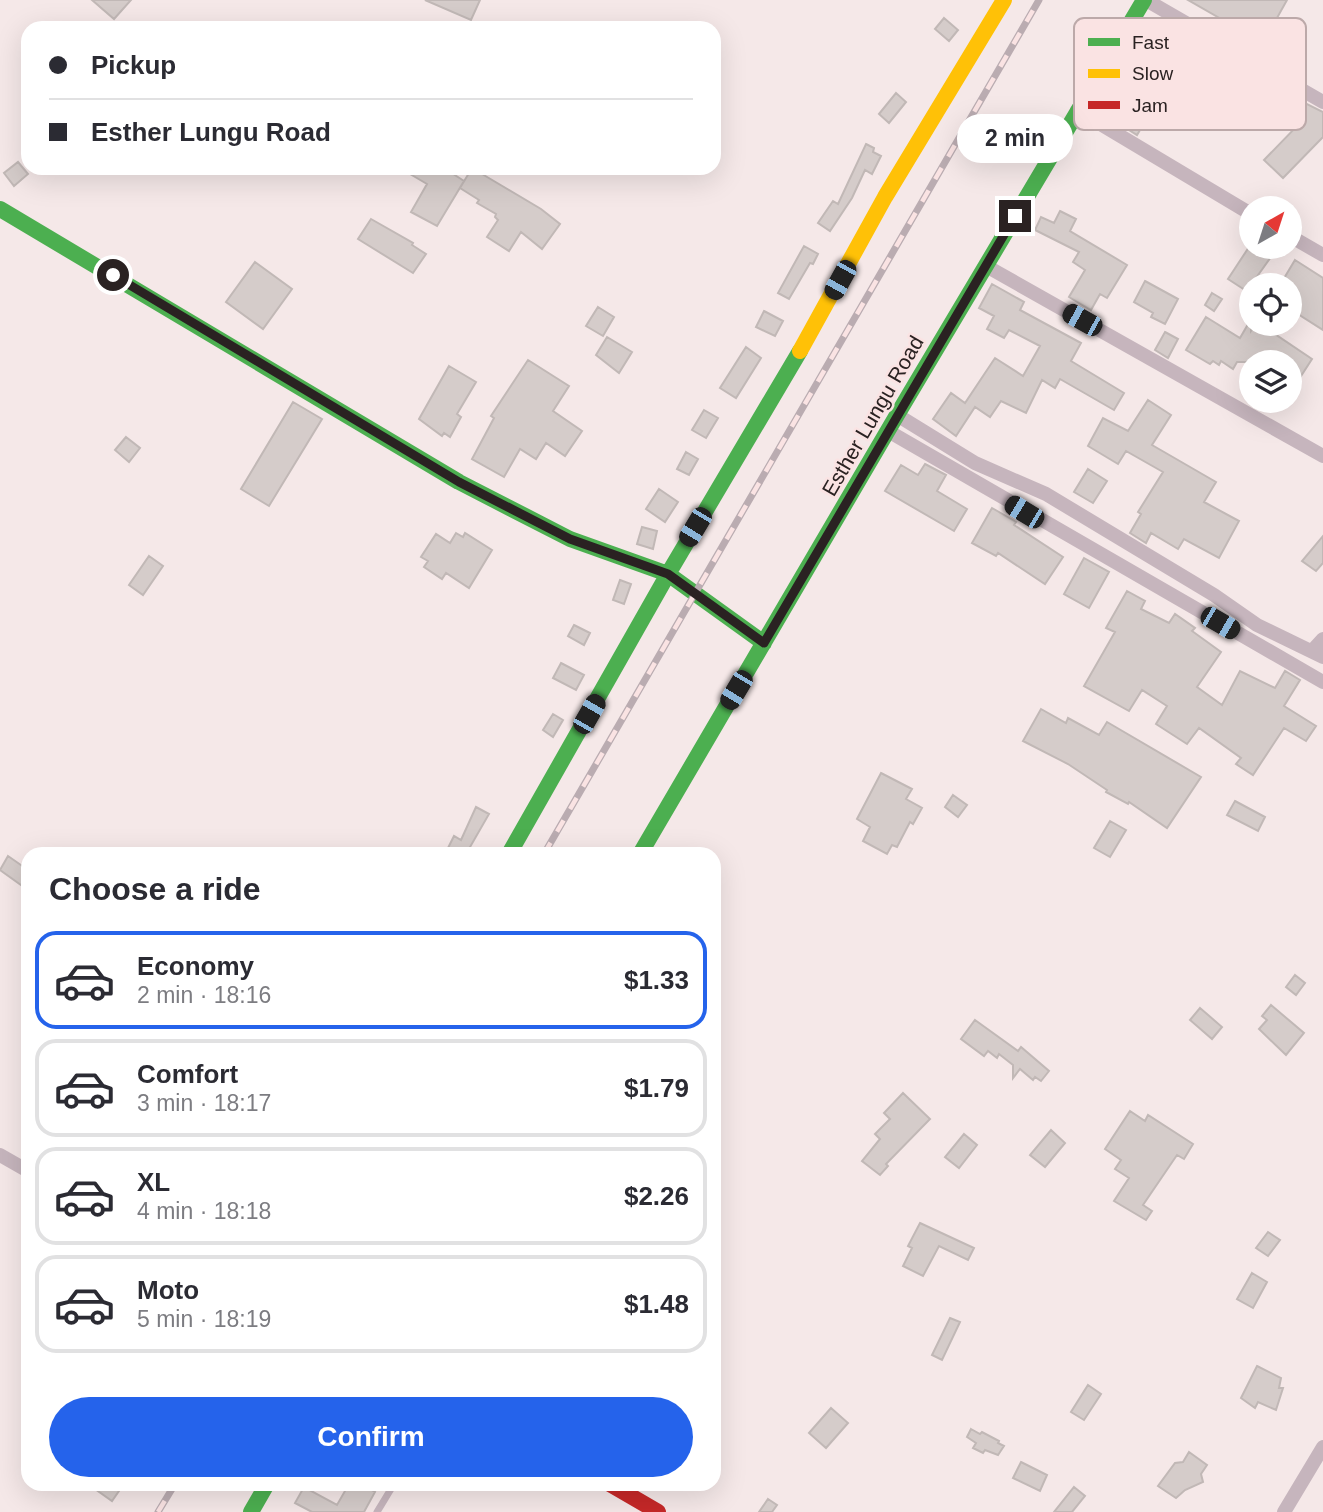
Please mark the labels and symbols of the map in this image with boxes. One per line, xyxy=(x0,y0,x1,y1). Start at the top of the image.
legend xyxy=(1074,18,1306,130)
text: Fast xyxy=(1132,32,1170,53)
text: Slow xyxy=(1132,63,1173,84)
text: Jam xyxy=(1132,95,1168,116)
callout: 2 min xyxy=(957,114,1073,164)
north arrow xyxy=(1239,196,1302,259)
route end xyxy=(999,200,1031,232)
car xyxy=(821,257,860,303)
route start xyxy=(97,259,129,291)
car xyxy=(1059,301,1106,339)
street label: Esther Lungu Road xyxy=(817,332,928,500)
car xyxy=(1001,492,1048,532)
car xyxy=(676,504,715,550)
car xyxy=(1197,603,1244,643)
car xyxy=(717,667,756,713)
car xyxy=(570,691,609,737)

